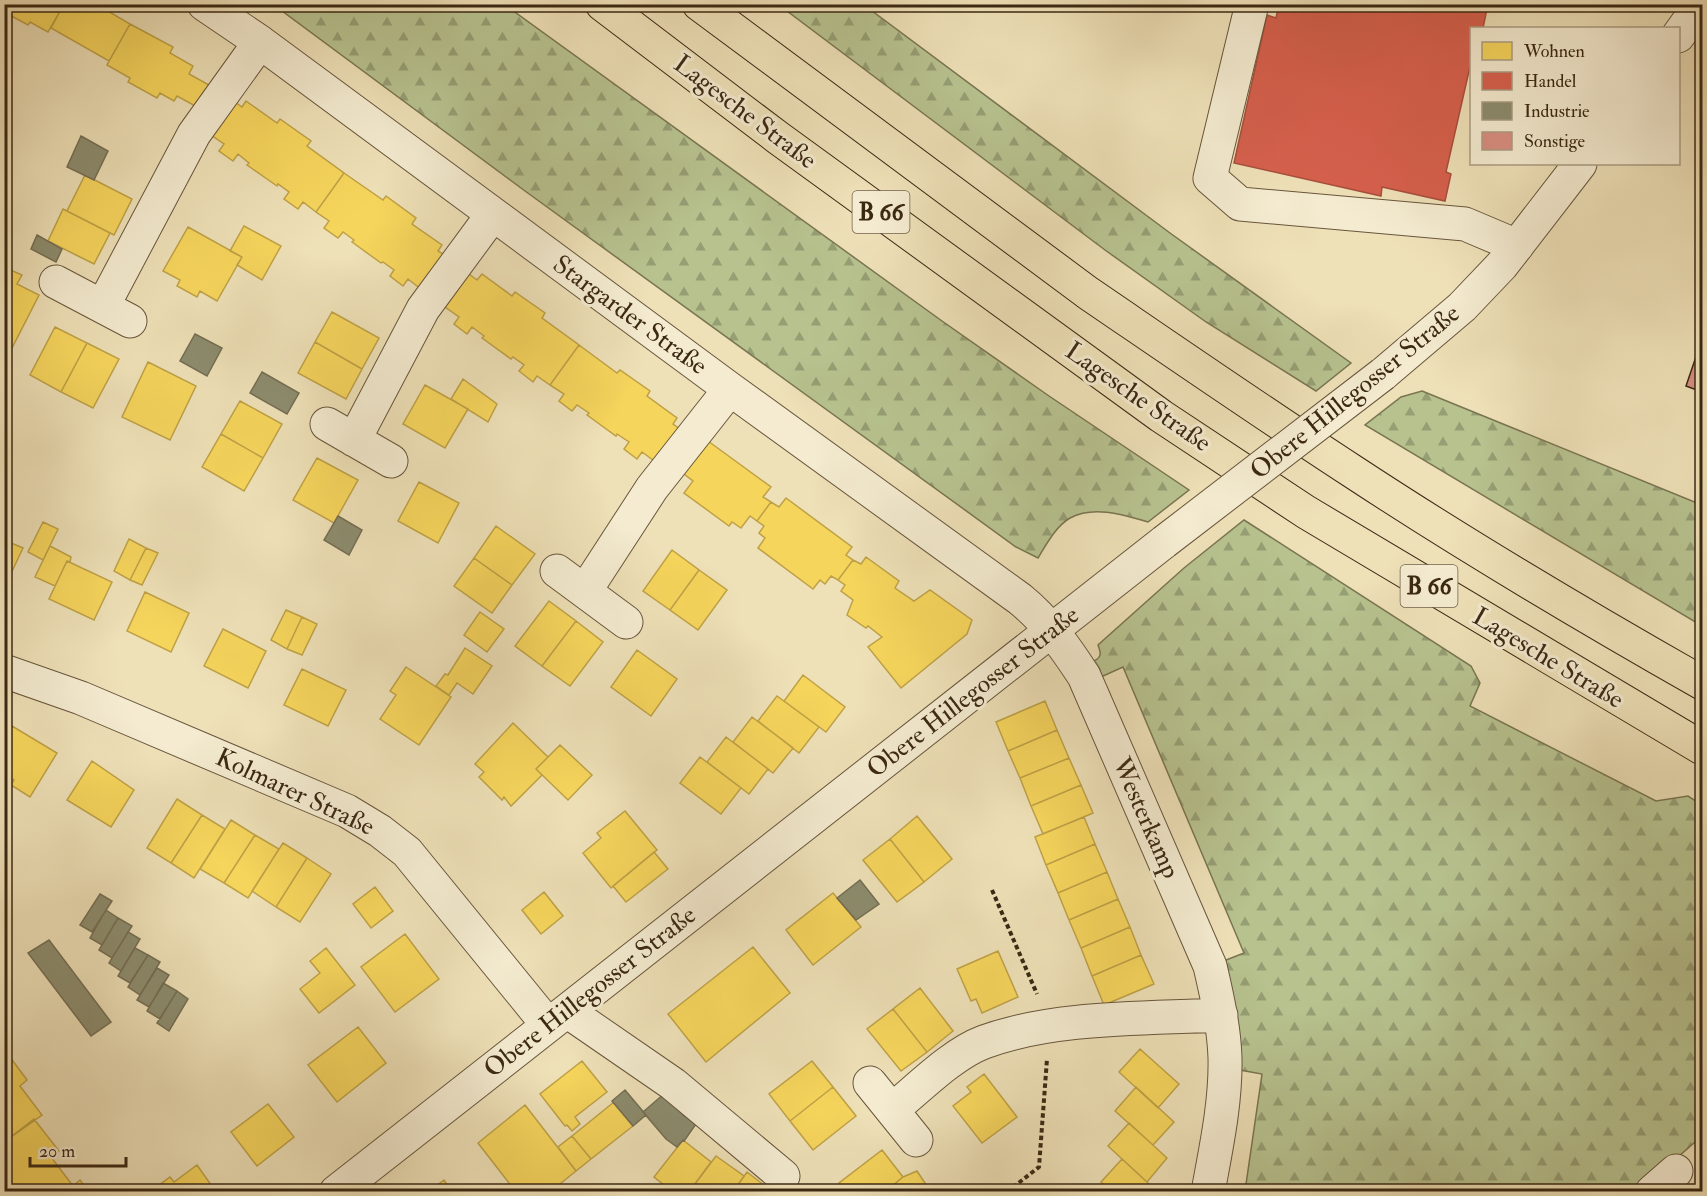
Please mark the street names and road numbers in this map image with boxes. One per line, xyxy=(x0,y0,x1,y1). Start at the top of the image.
street label: Lagesche Straße xyxy=(667,48,823,176)
road number: B 66 xyxy=(852,191,910,233)
street label: Stargarder Straße xyxy=(547,248,714,382)
street label: Obere Hillegosser Straße xyxy=(1244,298,1466,486)
street label: Lagesche Straße xyxy=(1059,335,1217,459)
road number: B 66 xyxy=(1400,565,1458,607)
street label: Obere Hillegosser Straße xyxy=(861,599,1086,785)
street label: Lagesche Straße xyxy=(1467,600,1630,716)
street label: Kolmarer Straße xyxy=(211,741,380,843)
street label: Westerkamp xyxy=(1104,752,1187,884)
street label: Obere Hillegosser Straße xyxy=(478,899,703,1085)

